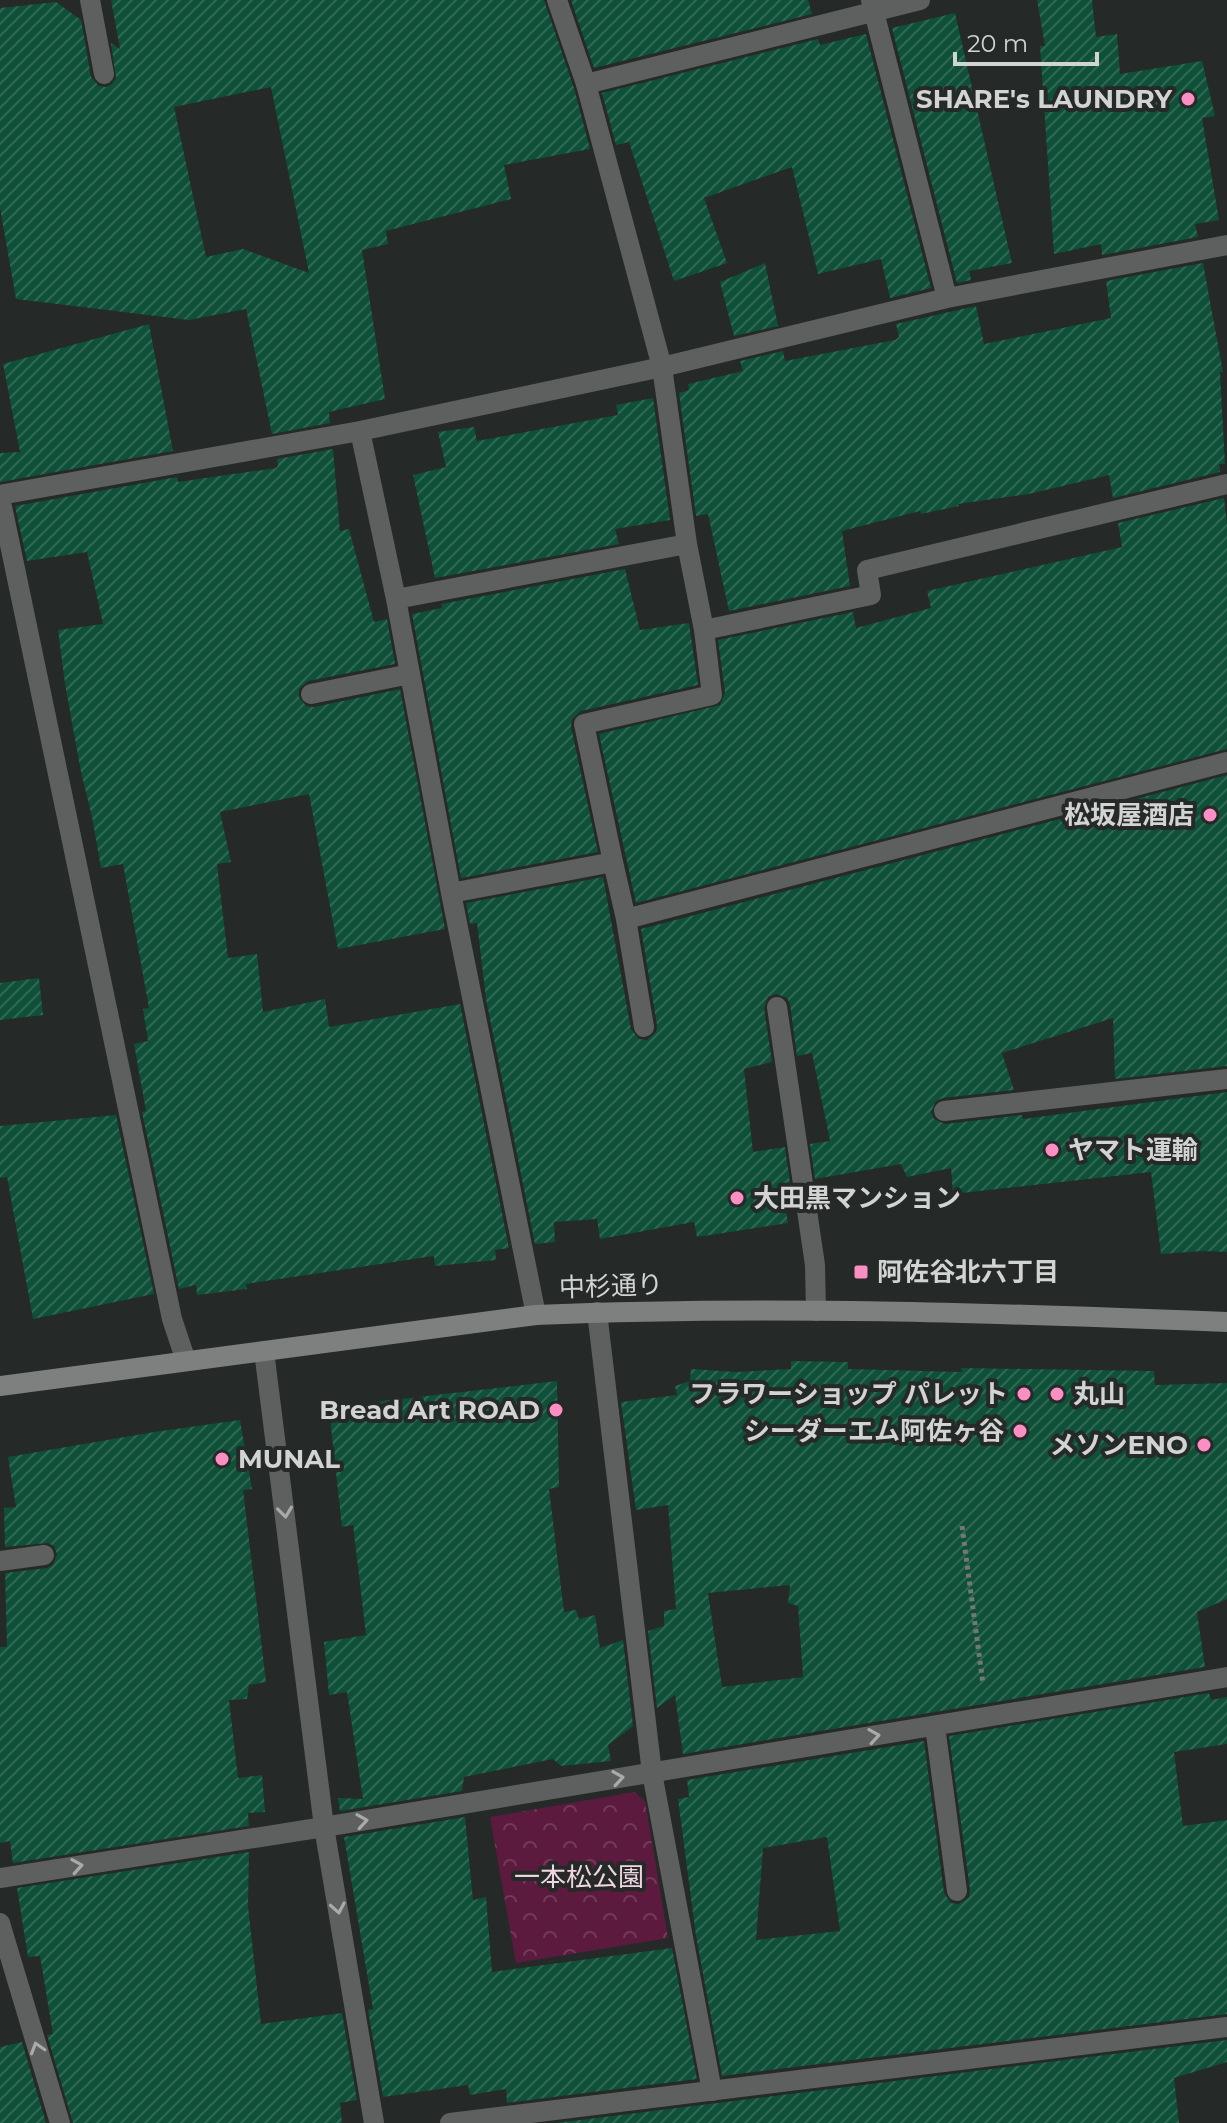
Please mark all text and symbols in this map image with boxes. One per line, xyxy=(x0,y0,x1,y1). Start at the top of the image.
scale bar xyxy=(955,16,1097,66)
text: 20 m xyxy=(967,29,1028,58)
place label: SHARE's LAUNDRY xyxy=(916,83,1172,115)
marker: SHARE's LAUNDRY xyxy=(1179,90,1197,108)
place label: 松坂屋酒店 xyxy=(1064,799,1194,831)
marker: 松坂屋酒店 xyxy=(1201,806,1219,824)
place label: ヤマト運輸 xyxy=(1068,1134,1198,1166)
marker: ヤマト運輸 xyxy=(1043,1141,1061,1159)
place label: 大田黒マンション xyxy=(753,1182,961,1214)
marker: 大田黒マンション xyxy=(728,1189,746,1207)
place label: 阿佐谷北六丁目 xyxy=(877,1256,1059,1288)
marker: 阿佐谷北六丁目 xyxy=(852,1263,870,1281)
street label: 中杉通り xyxy=(558,1268,664,1304)
place label: フラワーショップ パレット xyxy=(689,1378,1008,1410)
place label: 丸山 xyxy=(1073,1378,1125,1410)
marker: フラワーショップ パレット xyxy=(1015,1385,1033,1403)
marker: 丸山 xyxy=(1048,1385,1066,1403)
place label: Bread Art ROAD xyxy=(319,1394,540,1426)
marker: Bread Art ROAD xyxy=(547,1401,565,1419)
place label: シーダーエム阿佐ヶ谷 xyxy=(744,1415,1004,1447)
marker: シーダーエム阿佐ヶ谷 xyxy=(1011,1422,1029,1440)
place label: メソンENO xyxy=(1050,1429,1188,1461)
marker: メソンENO xyxy=(1195,1436,1213,1454)
place label: MUNAL xyxy=(238,1443,340,1475)
marker: MUNAL xyxy=(213,1450,231,1468)
one-way arrow xyxy=(276,1506,293,1519)
one-way arrow xyxy=(868,1728,881,1745)
one-way arrow xyxy=(611,1771,625,1788)
one-way arrow xyxy=(355,1814,368,1831)
one-way arrow xyxy=(70,1858,84,1875)
park label: 一本松公園 xyxy=(514,1861,644,1893)
one-way arrow xyxy=(328,1901,345,1915)
one-way arrow xyxy=(30,2042,46,2056)

